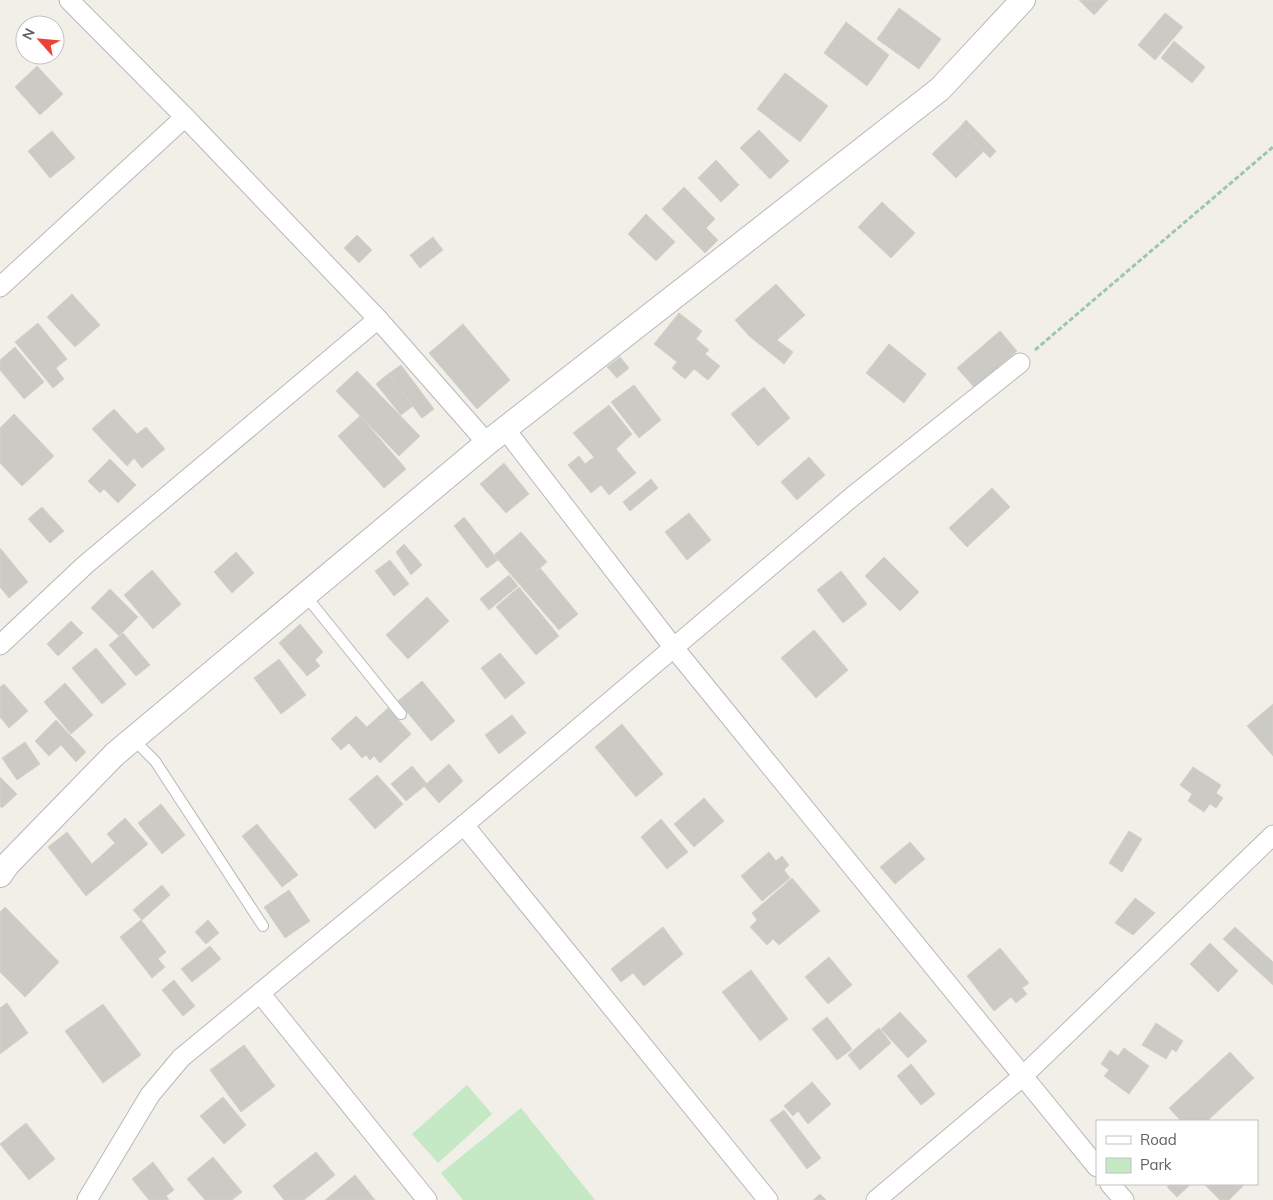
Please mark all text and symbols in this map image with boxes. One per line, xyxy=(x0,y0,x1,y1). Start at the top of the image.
north arrow xyxy=(15,15,65,65)
text: N xyxy=(18,25,39,43)
legend xyxy=(1096,1120,1258,1185)
text: Road xyxy=(1140,1130,1177,1149)
text: Park xyxy=(1140,1155,1172,1174)

